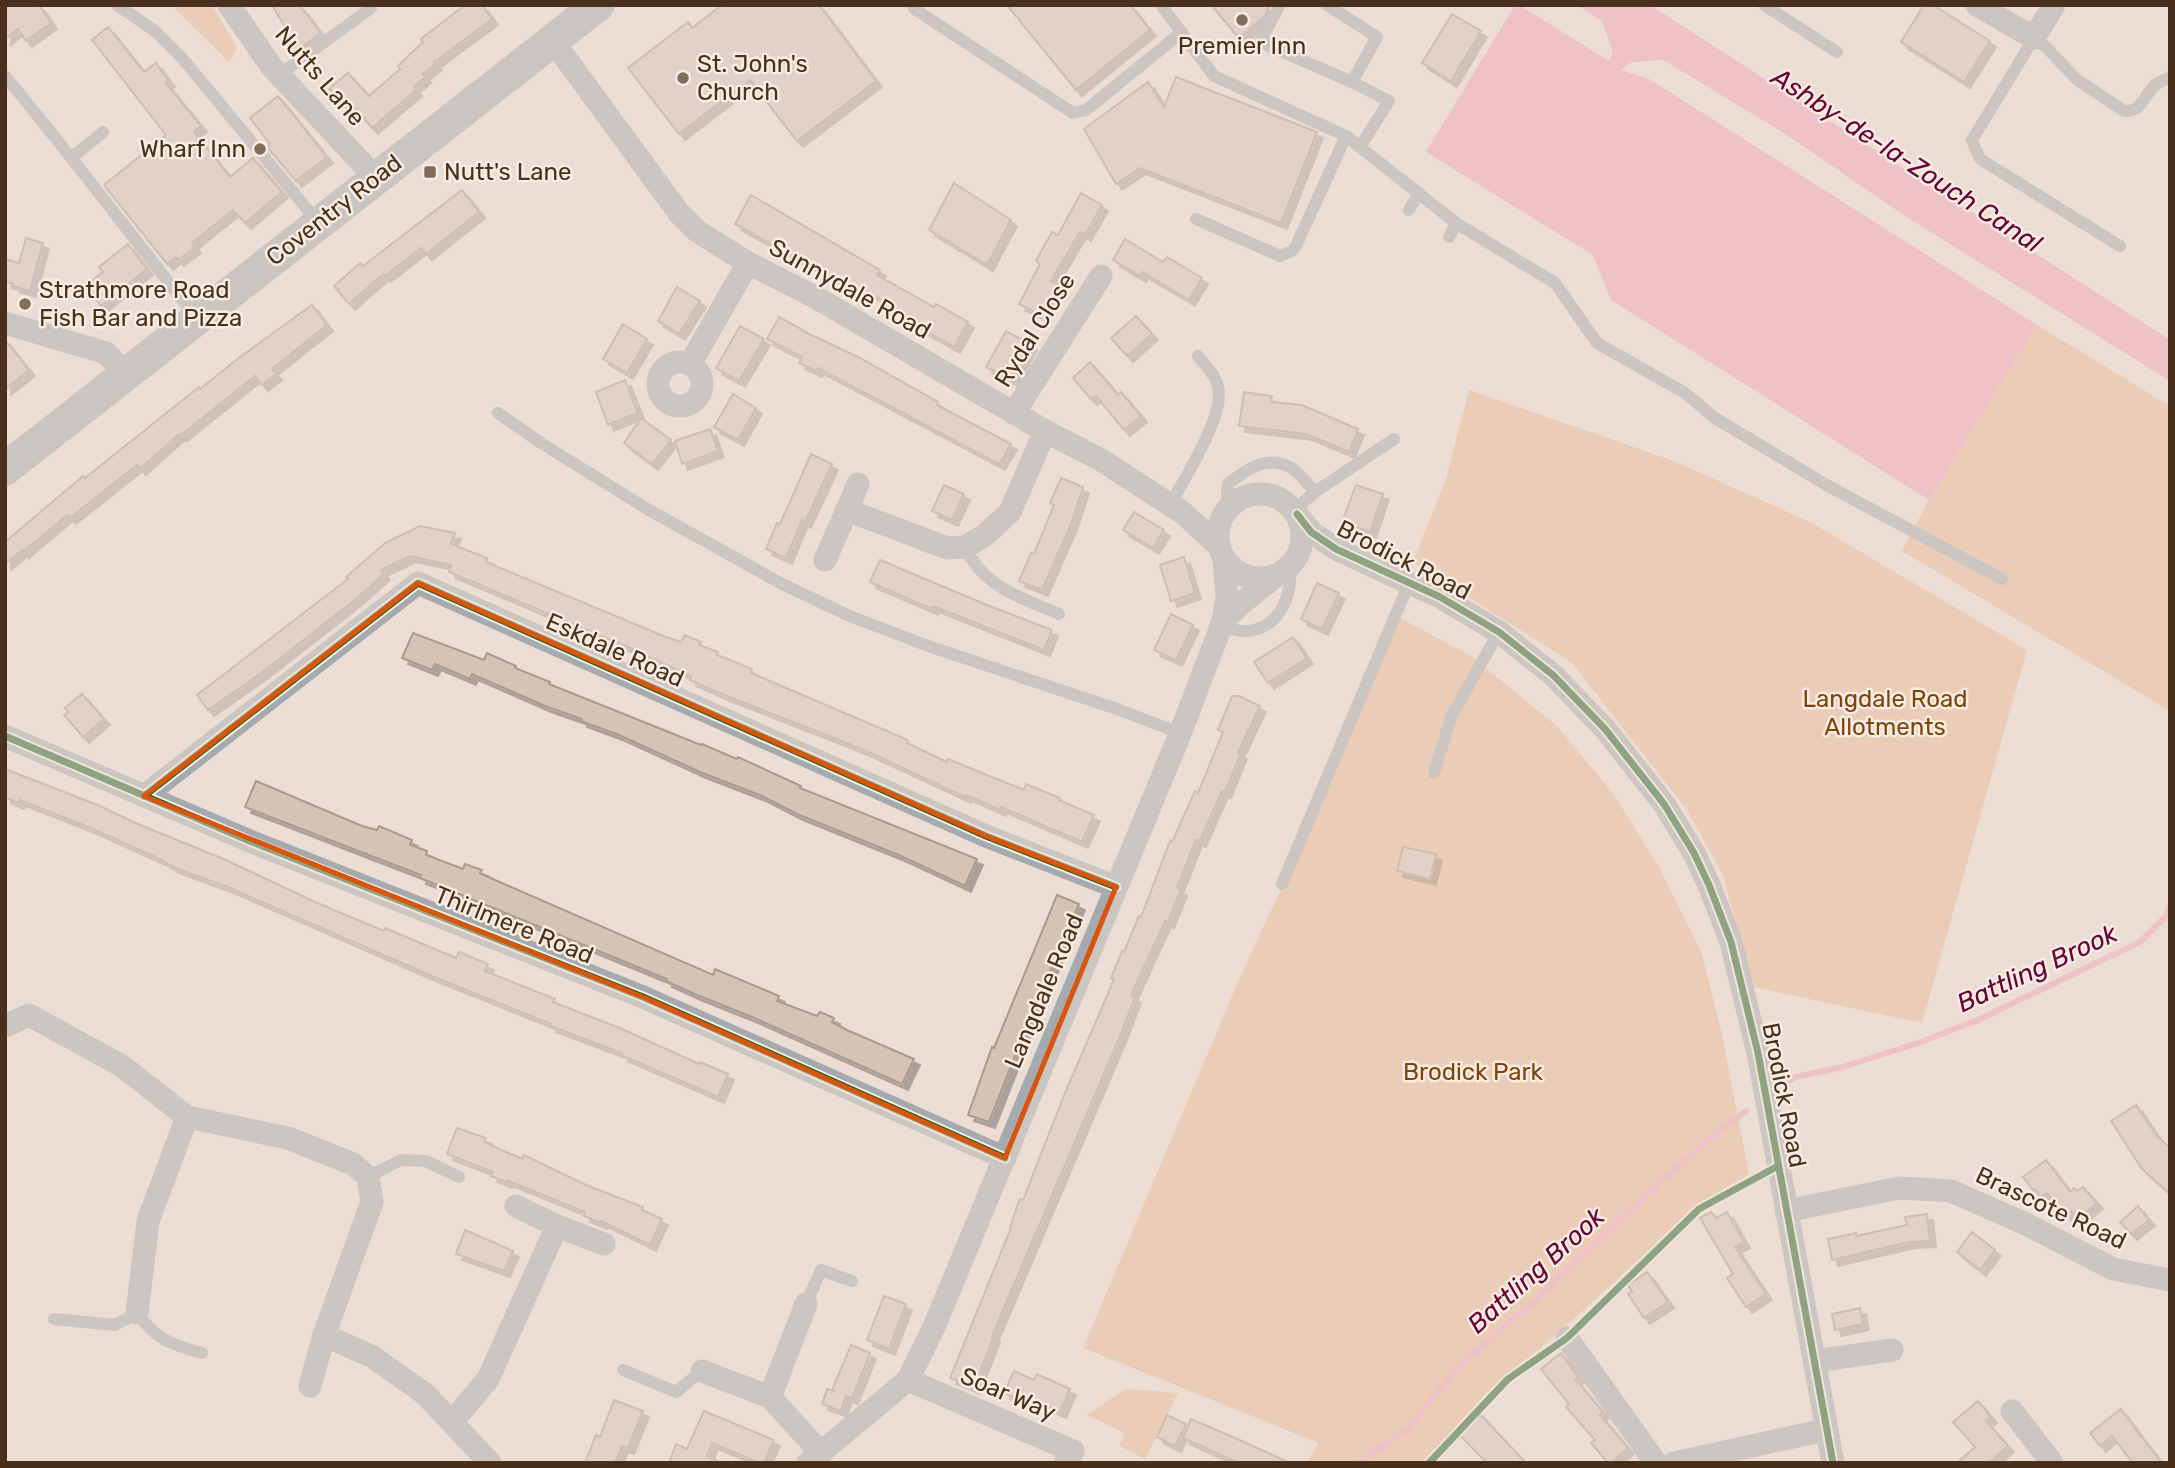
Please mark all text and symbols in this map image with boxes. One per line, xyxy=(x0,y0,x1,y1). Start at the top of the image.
marker: Premier Inn xyxy=(1234,12,1250,28)
street label: Nutts Lane xyxy=(269,20,371,132)
place label: Premier Inn xyxy=(1178,32,1306,60)
place label: St. John's Church xyxy=(697,50,808,106)
water label: Ashby-de-la-Zouch Canal xyxy=(1764,60,2048,260)
marker: St. John's Church xyxy=(675,70,691,86)
place label: Wharf Inn xyxy=(140,135,246,163)
marker: Wharf Inn xyxy=(252,141,268,157)
street label: Coventry Road xyxy=(261,149,407,271)
place label: Nutt's Lane xyxy=(444,158,571,186)
marker: Nutt's Lane xyxy=(422,164,438,180)
street label: Sunnydale Road xyxy=(764,233,936,345)
street label: Rydal Close xyxy=(989,268,1081,392)
place label: Strathmore Road Fish Bar and Pizza xyxy=(39,276,242,332)
marker: Strathmore Road Fish Bar and Pizza xyxy=(17,296,33,312)
street label: Brodick Road xyxy=(1332,514,1476,606)
street label: Eskdale Road xyxy=(542,607,688,693)
park label: Langdale Road Allotments xyxy=(1802,685,1968,741)
street label: Thirlmere Road xyxy=(431,880,597,970)
street label: Langdale Road xyxy=(999,910,1089,1072)
water label: Battling Brook xyxy=(1952,918,2123,1019)
street label: Brodick Road xyxy=(1756,1020,1812,1170)
park label: Brodick Park xyxy=(1403,1058,1544,1086)
street label: Brascote Road xyxy=(1971,1161,2131,1255)
water label: Battling Brook xyxy=(1462,1200,1612,1340)
street label: Soar Way xyxy=(956,1361,1060,1427)

